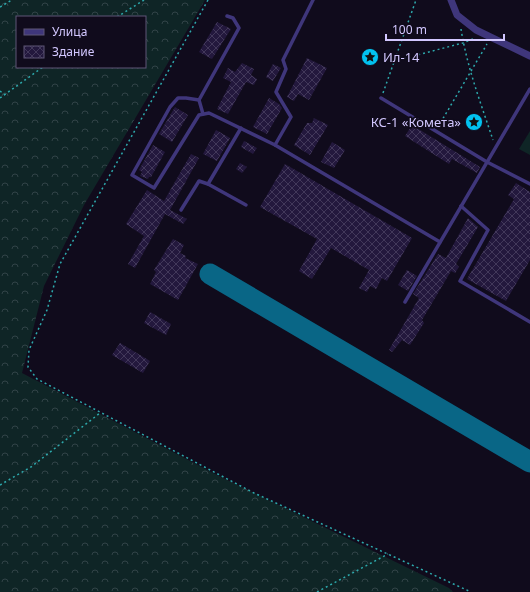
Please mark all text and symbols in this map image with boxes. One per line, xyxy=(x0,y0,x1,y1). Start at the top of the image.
legend xyxy=(16,16,146,68)
scale bar xyxy=(386,16,504,42)
text: 100 m xyxy=(392,21,427,38)
text: Улица xyxy=(52,23,87,40)
text: Здание xyxy=(52,43,95,60)
place icon: Ил-14 xyxy=(360,47,380,67)
place label: Ил-14 xyxy=(383,48,420,66)
place icon: КС-1 «Комета» xyxy=(464,112,484,132)
place label: КС-1 «Комета» xyxy=(371,113,461,131)

